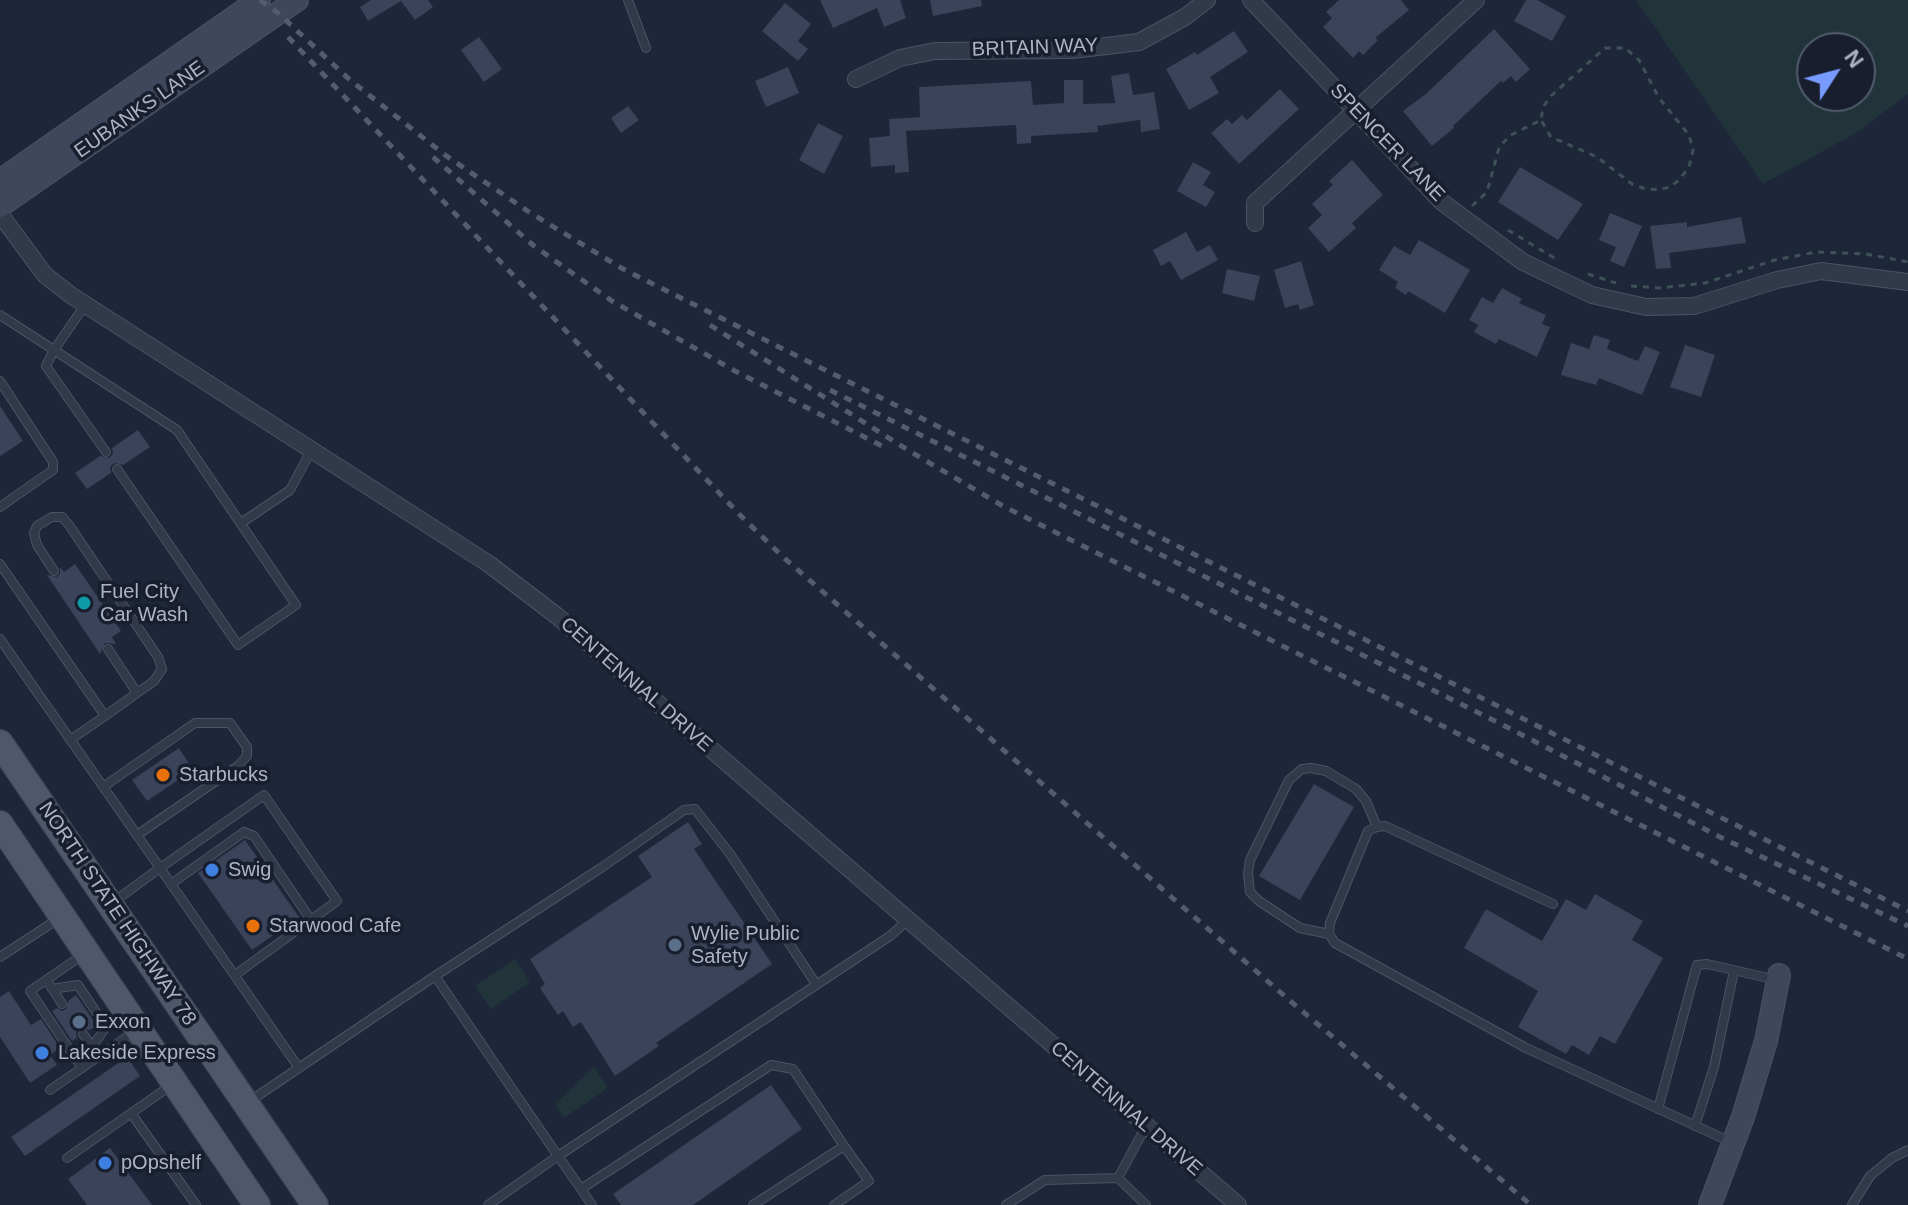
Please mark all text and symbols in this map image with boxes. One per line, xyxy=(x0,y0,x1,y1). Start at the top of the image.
north arrow xyxy=(1796,32,1876,112)
street label: BRITAIN WAY xyxy=(971,34,1099,62)
text: N xyxy=(1839,45,1869,73)
street label: EUBANKS LANE xyxy=(70,56,210,164)
street label: SPENCER LANE xyxy=(1325,79,1449,207)
place label: Fuel City Car Wash xyxy=(100,580,188,627)
marker: Fuel City Car Wash xyxy=(75,594,93,612)
street label: CENTENNIAL DRIVE xyxy=(555,613,717,757)
place label: Starbucks xyxy=(179,763,268,787)
marker: Starbucks xyxy=(154,766,172,784)
street label: NORTH STATE HIGHWAY 78 xyxy=(33,798,201,1030)
place label: Swig xyxy=(228,858,271,882)
marker: Swig xyxy=(203,861,221,879)
place label: Starwood Cafe xyxy=(269,914,401,938)
marker: Starwood Cafe xyxy=(244,917,262,935)
place label: Wylie Public Safety xyxy=(691,922,800,969)
marker: Wylie Public Safety xyxy=(666,936,684,954)
place label: Exxon xyxy=(95,1010,151,1034)
marker: Exxon xyxy=(70,1013,88,1031)
street label: CENTENNIAL DRIVE xyxy=(1045,1037,1207,1181)
place label: Lakeside Express xyxy=(58,1041,216,1065)
marker: Lakeside Express xyxy=(33,1044,51,1062)
place label: pOpshelf xyxy=(121,1151,201,1175)
marker: pOpshelf xyxy=(96,1154,114,1172)

